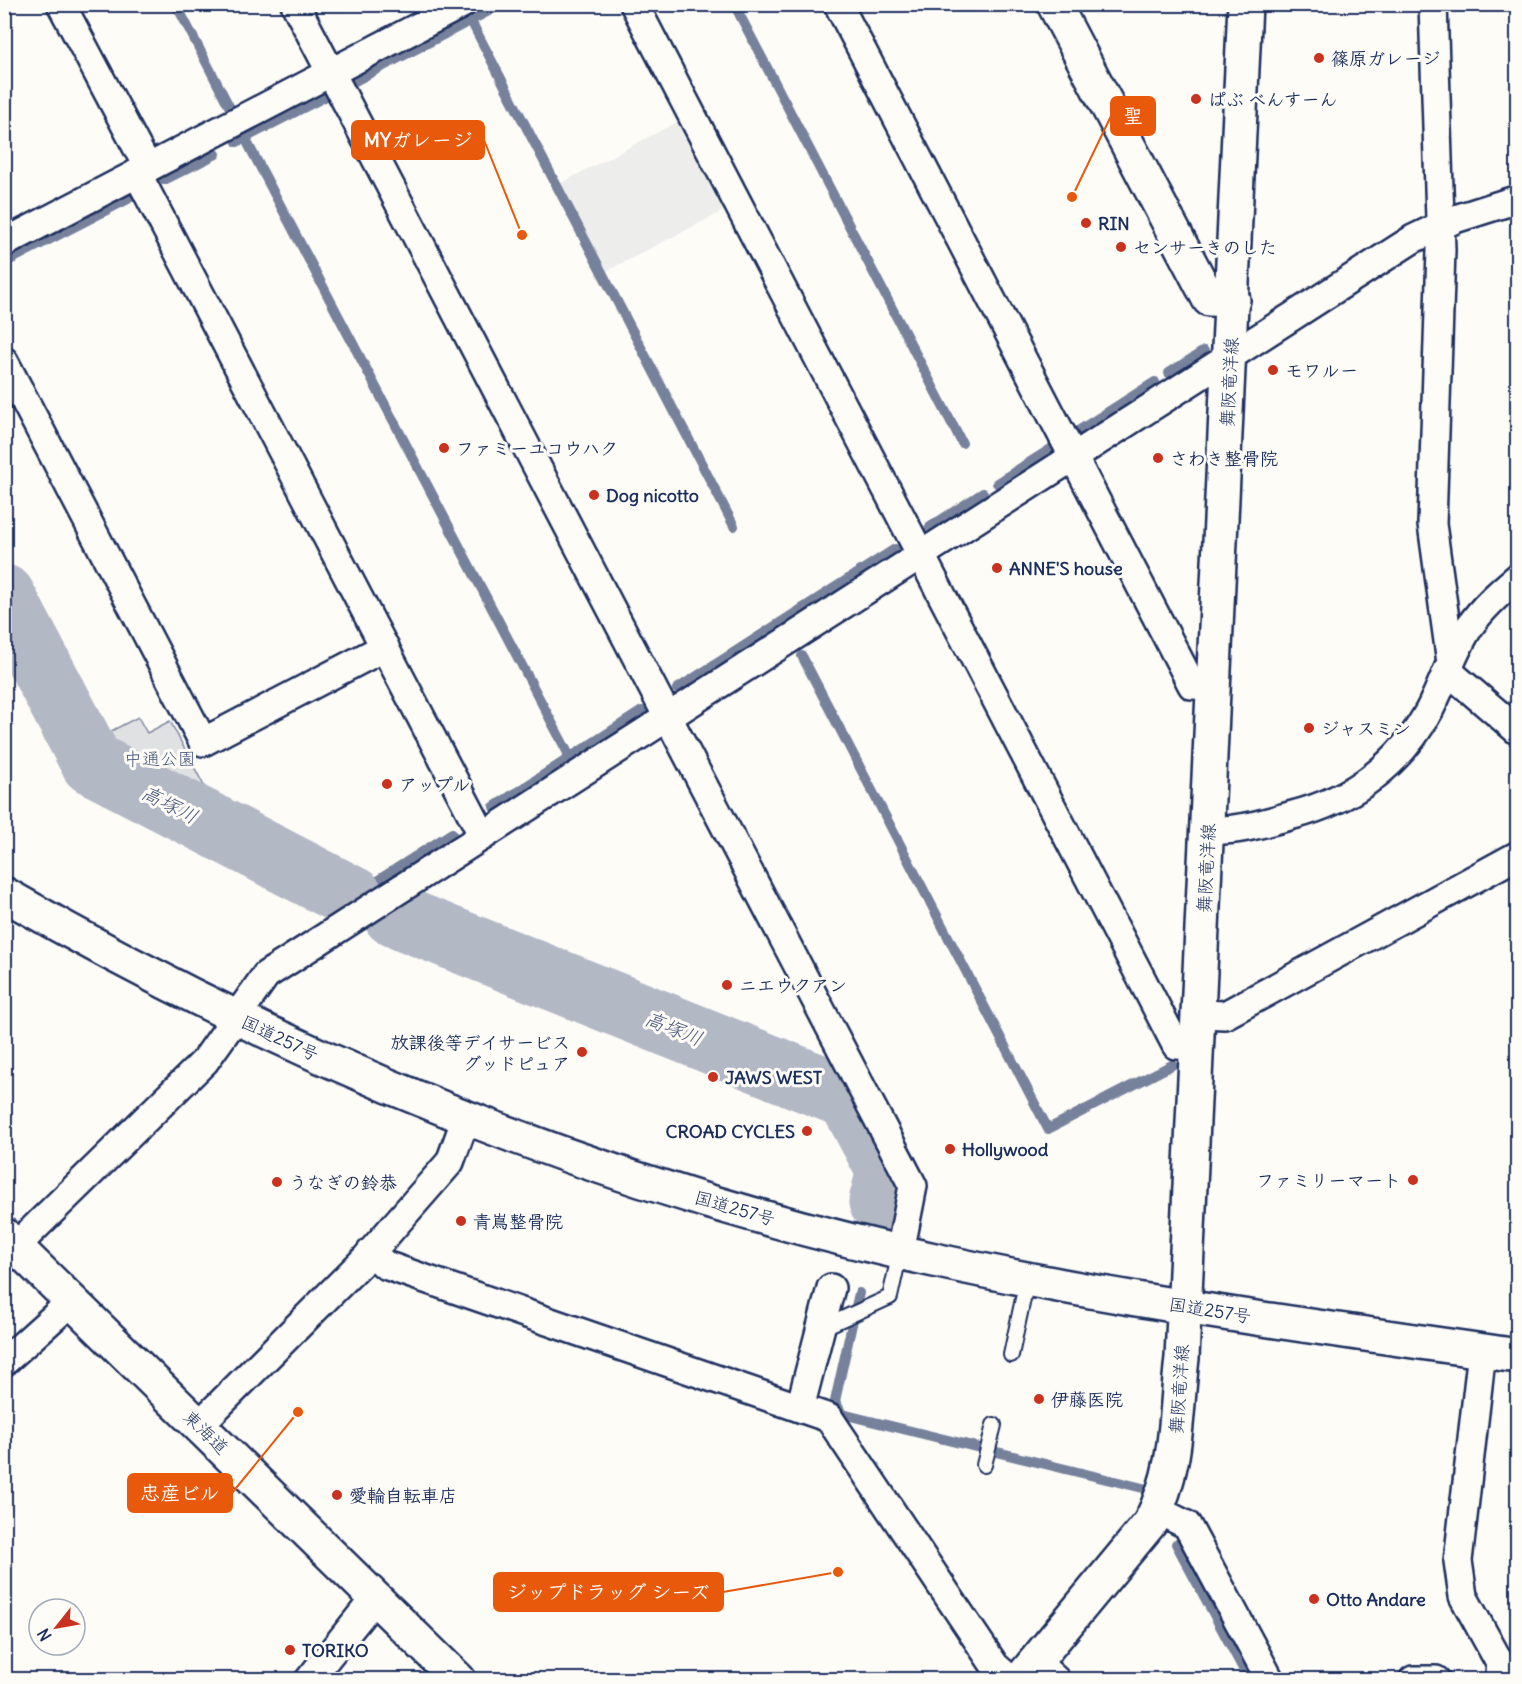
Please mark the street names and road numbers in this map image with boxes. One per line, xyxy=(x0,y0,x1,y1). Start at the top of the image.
street label: 舞阪竜洋線 xyxy=(1215,336,1243,428)
street label: 舞阪竜洋線 xyxy=(1192,822,1220,914)
street label: 国道257号 xyxy=(238,1010,322,1066)
street label: 国道257号 xyxy=(692,1186,778,1230)
street label: 国道257号 xyxy=(1167,1292,1253,1328)
street label: 舞阪竜洋線 xyxy=(1164,1343,1194,1435)
street label: 東海道 xyxy=(179,1405,233,1459)

